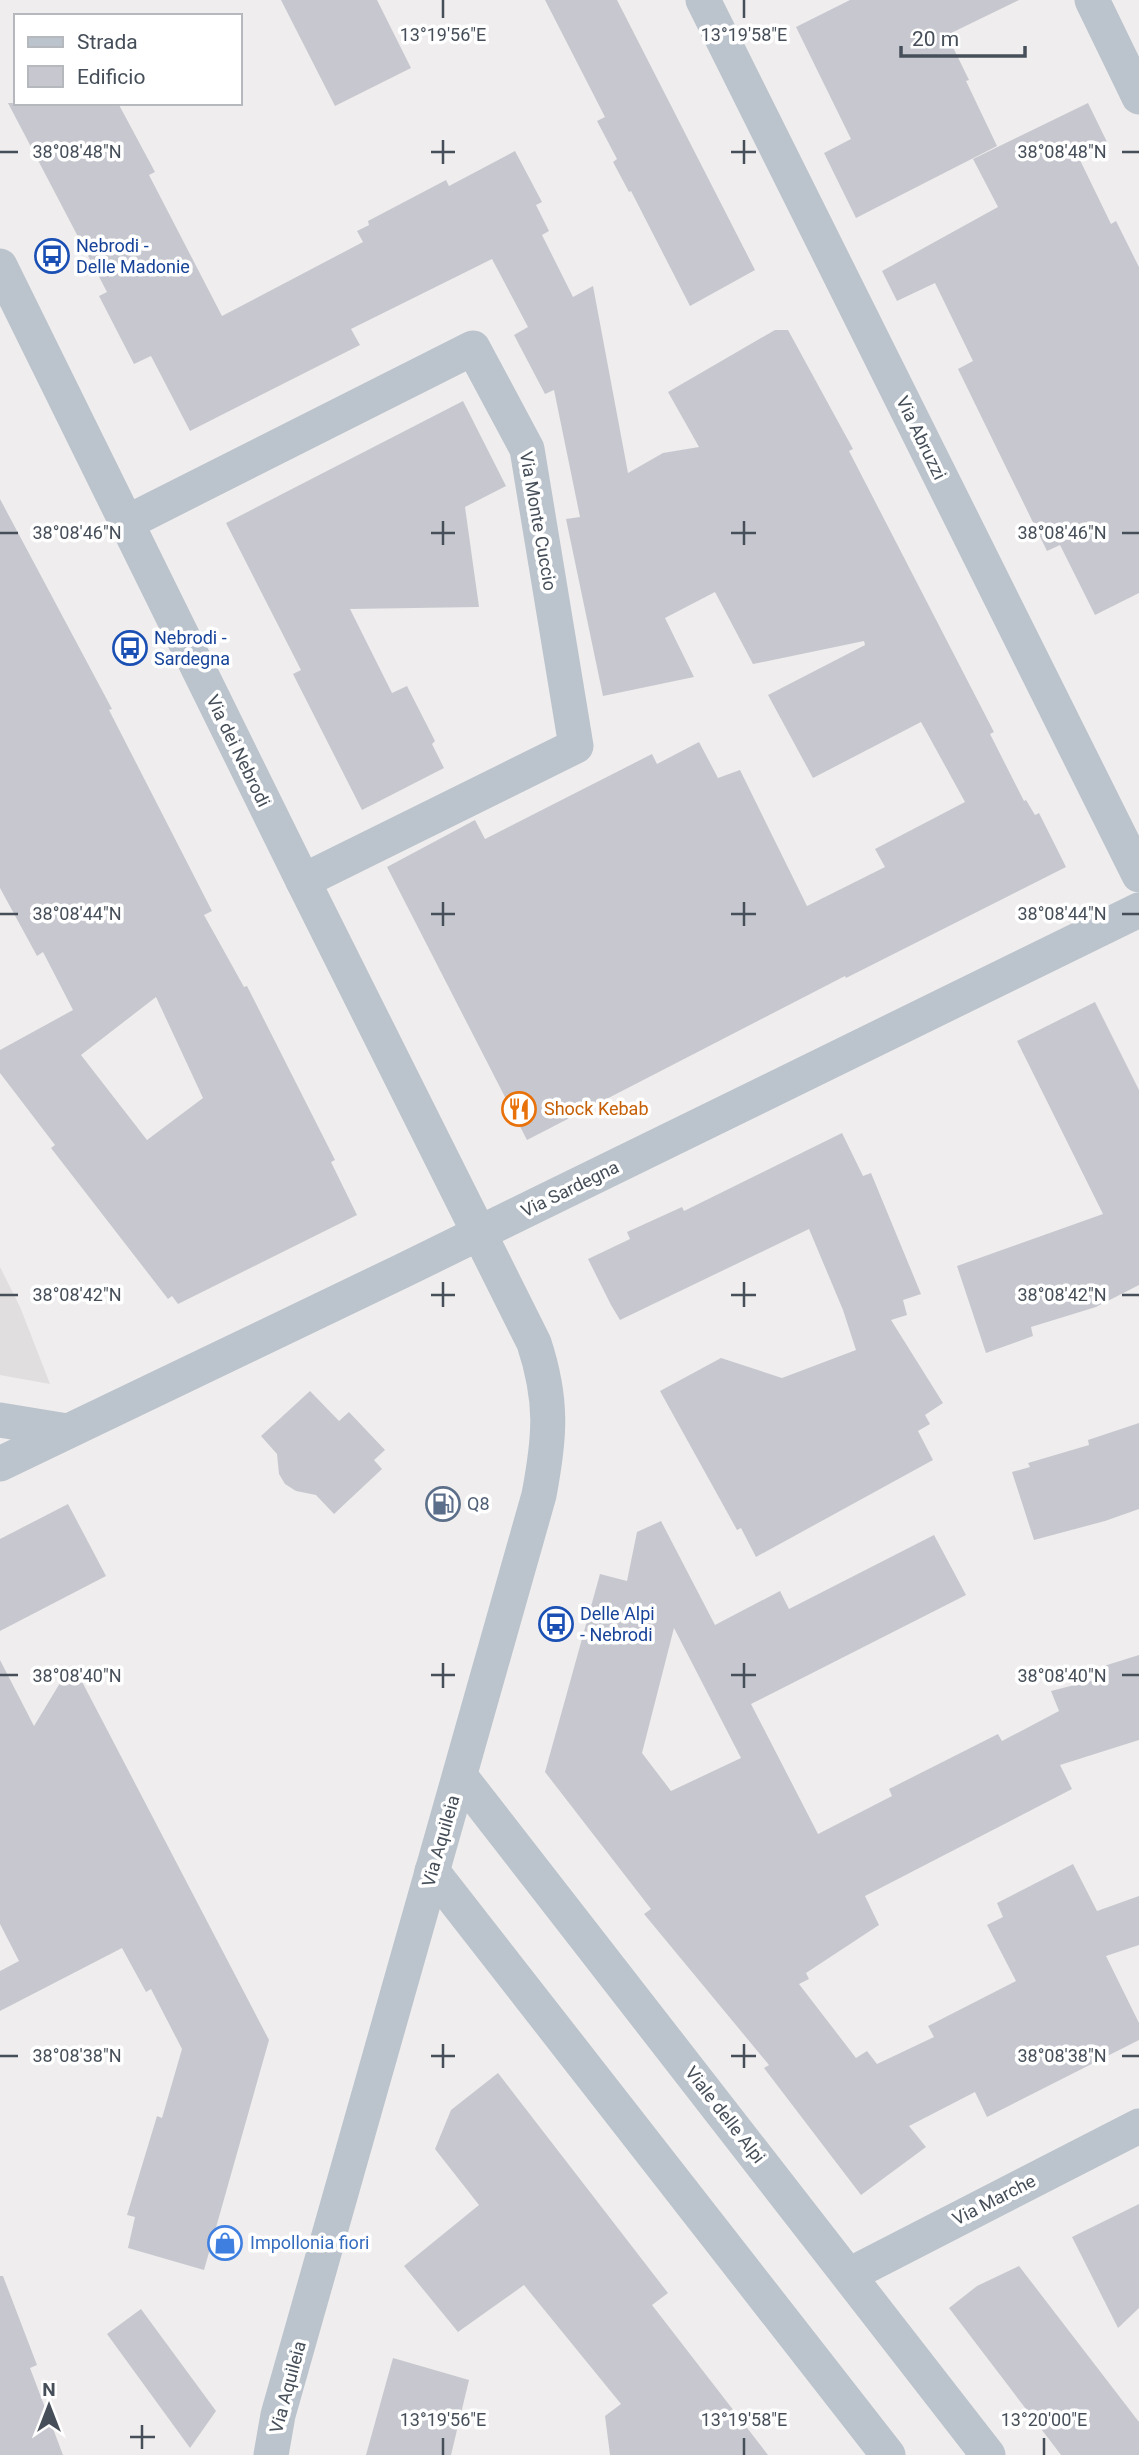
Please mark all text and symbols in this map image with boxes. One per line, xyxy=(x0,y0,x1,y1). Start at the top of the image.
legend xyxy=(14,14,242,105)
scale bar xyxy=(901,14,1025,58)
text: 13°19'56"E xyxy=(400,24,486,45)
text: 13°19'58"E xyxy=(701,24,787,45)
text: 20 m xyxy=(912,27,959,51)
text: Strada xyxy=(77,30,138,54)
text: Edificio xyxy=(77,65,145,89)
text: 38°08'48"N xyxy=(32,141,122,162)
text: 38°08'48"N xyxy=(1017,141,1107,162)
place label: Nebrodi - Delle Madonie xyxy=(76,235,190,277)
bus stop icon: Nebrodi - Delle Madonie xyxy=(33,237,71,275)
street label: Via Abruzzi xyxy=(892,393,951,483)
street label: Via Monte Cuccio xyxy=(516,450,561,592)
text: 38°08'46"N xyxy=(32,522,122,543)
text: 38°08'46"N xyxy=(1017,522,1107,543)
place label: Nebrodi - Sardegna xyxy=(154,627,230,669)
bus stop icon: Nebrodi - Sardegna xyxy=(111,629,149,667)
street label: Via dei Nebrodi xyxy=(202,691,275,810)
text: 38°08'44"N xyxy=(32,903,122,924)
text: 38°08'44"N xyxy=(1017,903,1107,924)
restaurant icon: Shock Kebab xyxy=(500,1090,538,1128)
place label: Shock Kebab xyxy=(544,1098,649,1119)
street label: Via Sardegna xyxy=(518,1156,622,1221)
text: 38°08'42"N xyxy=(32,1284,122,1305)
text: 38°08'42"N xyxy=(1017,1284,1107,1305)
fuel station icon: Q8 xyxy=(424,1485,462,1523)
place label: Q8 xyxy=(467,1493,490,1514)
place label: Delle Alpi - Nebrodi xyxy=(580,1603,655,1645)
bus stop icon: Delle Alpi - Nebrodi xyxy=(537,1605,575,1643)
text: 38°08'40"N xyxy=(32,1665,122,1686)
text: 38°08'40"N xyxy=(1017,1665,1107,1686)
street label: Via Aquileia xyxy=(417,1793,464,1889)
text: 38°08'38"N xyxy=(32,2045,122,2066)
text: 38°08'38"N xyxy=(1017,2045,1107,2066)
street label: Viale delle Alpi xyxy=(681,2062,770,2167)
street label: Via Marche xyxy=(949,2170,1039,2229)
shop icon: Impollonia fiori xyxy=(206,2224,244,2262)
place label: Impollonia fiori xyxy=(250,2232,369,2253)
street label: Via Aquileia xyxy=(265,2339,310,2435)
north arrow xyxy=(14,2371,84,2441)
text: N xyxy=(42,2378,56,2401)
text: 13°19'56"E xyxy=(400,2409,486,2430)
text: 13°19'58"E xyxy=(701,2409,787,2430)
text: 13°20'00"E xyxy=(1001,2409,1087,2430)

